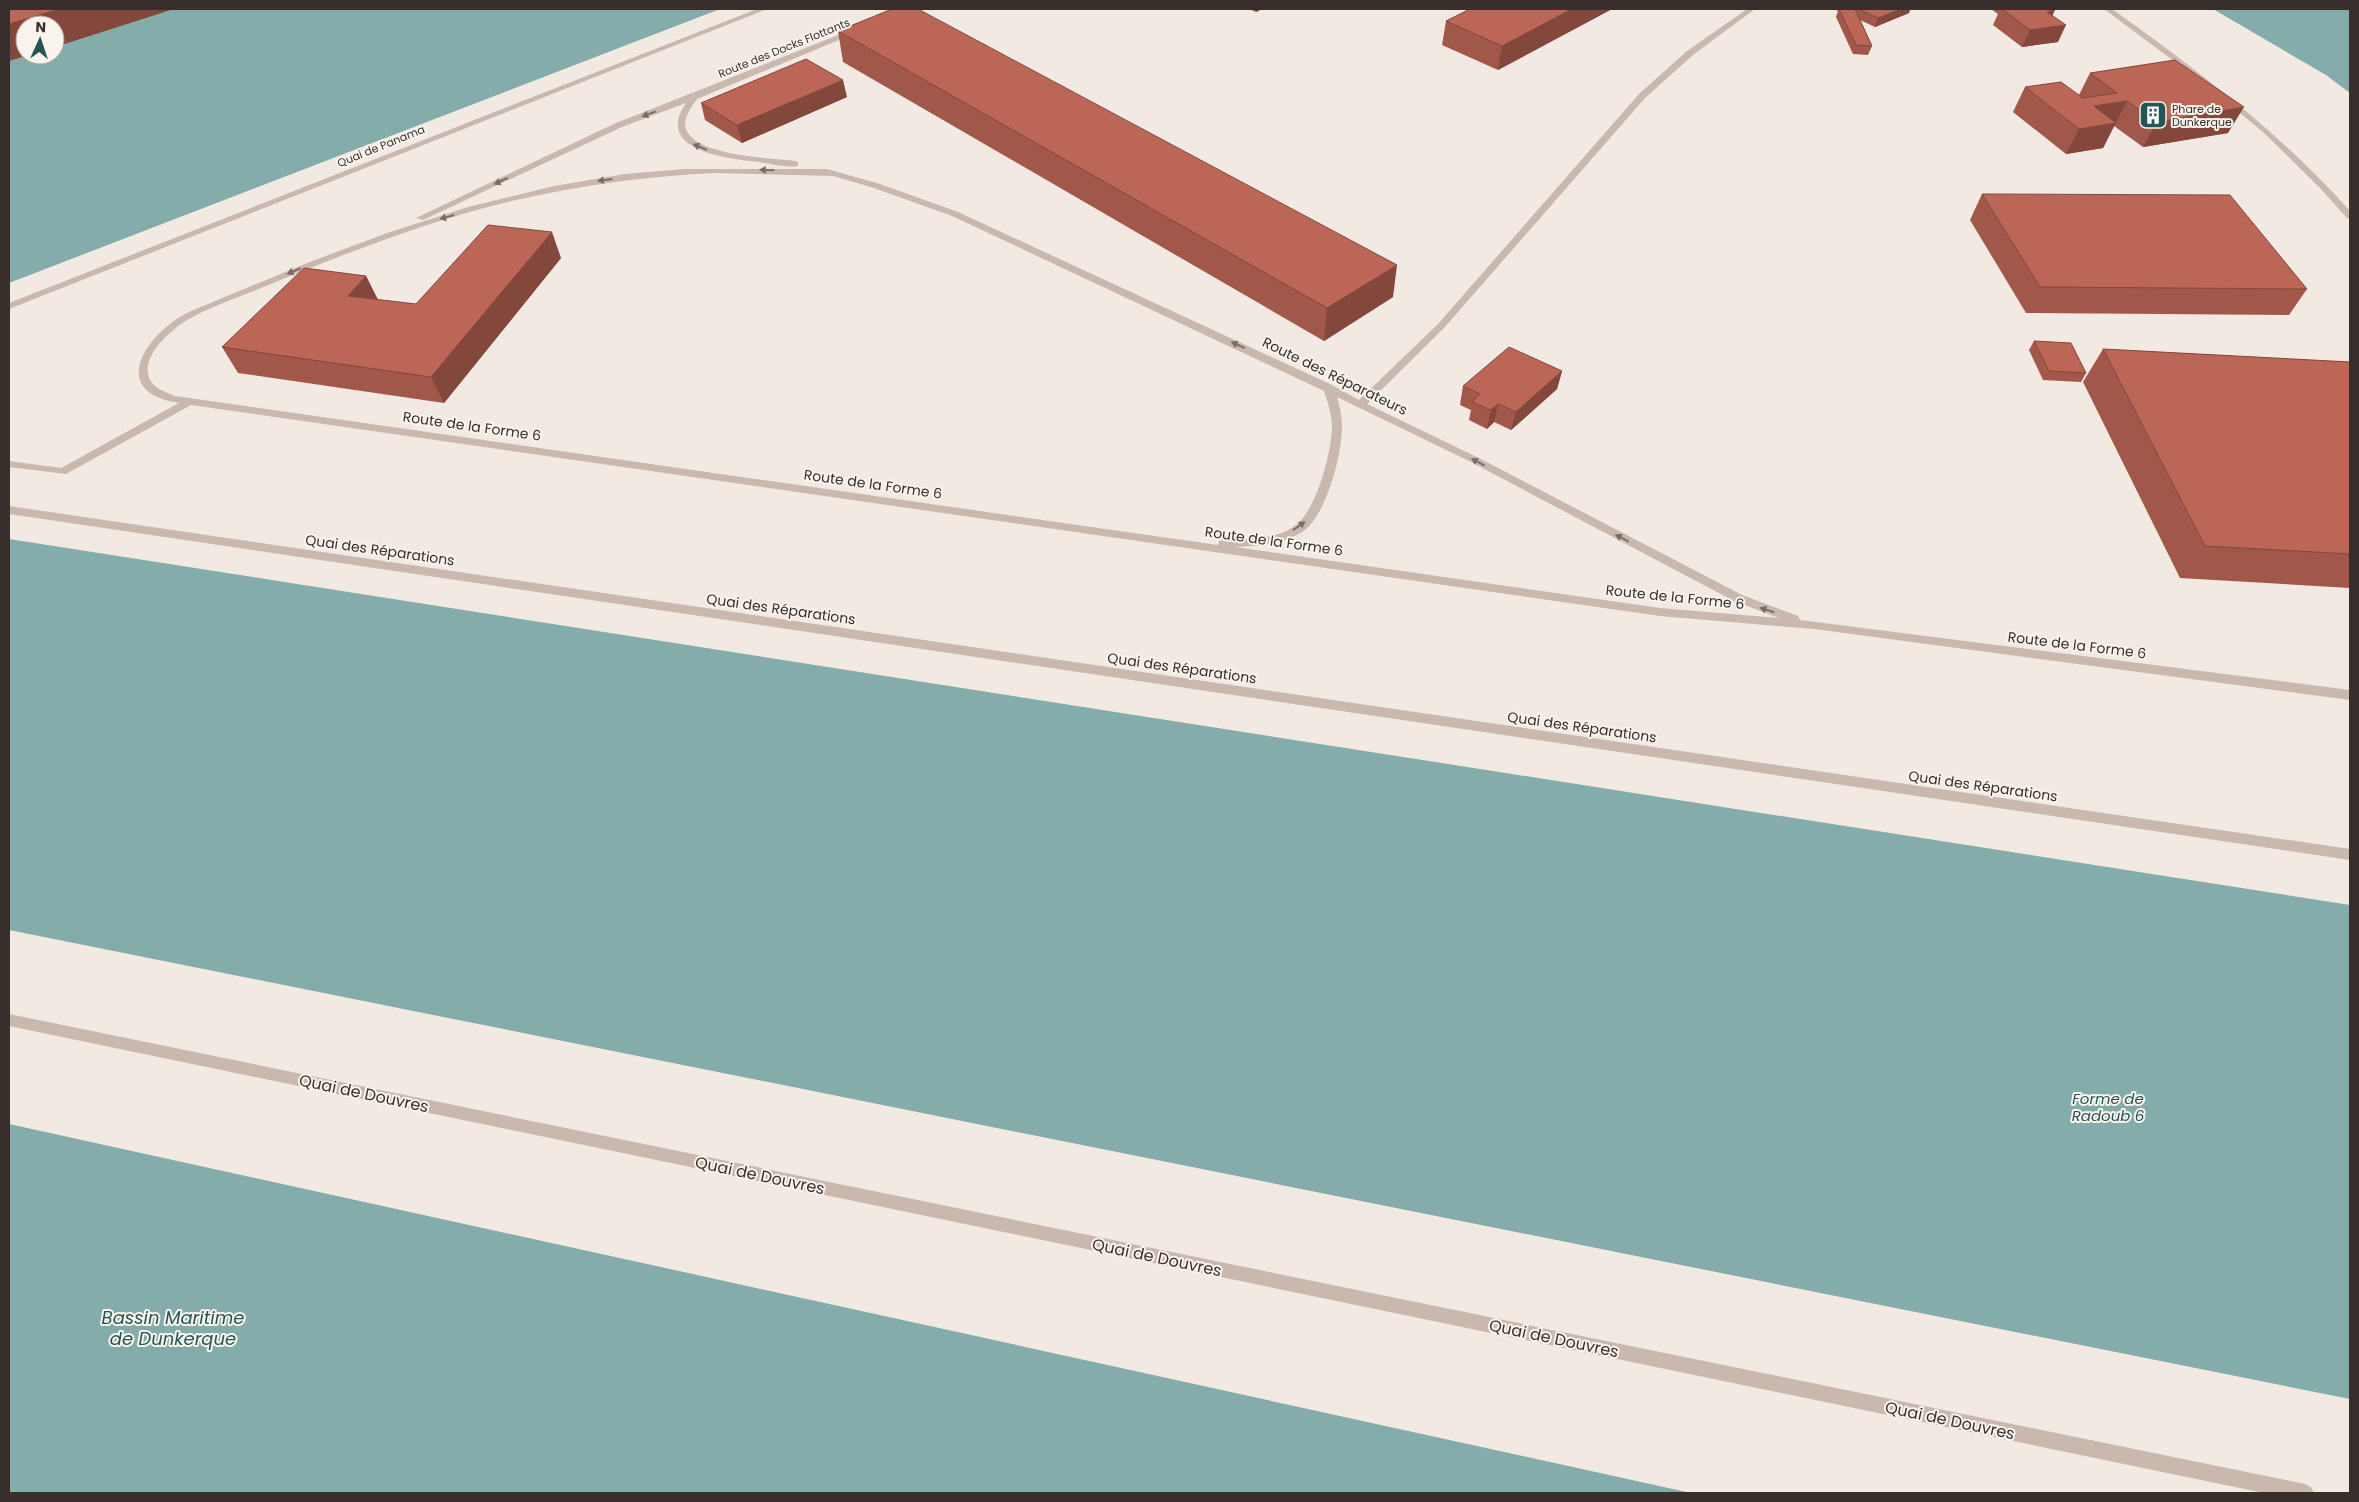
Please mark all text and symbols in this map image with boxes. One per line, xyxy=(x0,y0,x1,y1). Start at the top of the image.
street label: Route des Docks Flottants xyxy=(716,14,853,82)
north arrow xyxy=(15,15,65,65)
text: N xyxy=(35,17,46,37)
building icon: Phare de Dunkerque xyxy=(2138,100,2168,130)
place label: Phare de Dunkerque xyxy=(2172,101,2232,130)
one-way arrow xyxy=(641,111,656,118)
street label: Quai de Panama xyxy=(335,121,427,171)
one-way arrow xyxy=(693,142,707,150)
one-way arrow xyxy=(759,166,775,174)
one-way arrow xyxy=(597,176,613,184)
one-way arrow xyxy=(494,177,508,185)
one-way arrow xyxy=(440,213,455,221)
one-way arrow xyxy=(286,267,301,275)
street label: Route des Réparateurs xyxy=(1259,332,1411,420)
one-way arrow xyxy=(1231,340,1245,348)
street label: Route de la Forme 6 xyxy=(402,406,543,446)
one-way arrow xyxy=(1471,458,1485,466)
street label: Route de la Forme 6 xyxy=(803,464,944,504)
street label: Route de la Forme 6 xyxy=(1204,521,1345,561)
one-way arrow xyxy=(1292,522,1306,531)
street label: Quai des Réparations xyxy=(304,530,456,570)
one-way arrow xyxy=(1615,534,1629,542)
street label: Route de la Forme 6 xyxy=(1605,580,1745,614)
street label: Quai des Réparations xyxy=(705,589,857,629)
one-way arrow xyxy=(1760,606,1775,613)
street label: Route de la Forme 6 xyxy=(2007,627,2148,663)
street label: Quai des Réparations xyxy=(1106,648,1258,688)
street label: Quai des Réparations xyxy=(1506,707,1658,747)
street label: Quai des Réparations xyxy=(1907,766,2059,806)
street label: Quai de Douvres xyxy=(297,1069,431,1118)
water label: Forme de Radoub 6 xyxy=(2072,1088,2144,1126)
street label: Quai de Douvres xyxy=(693,1151,827,1200)
street label: Quai de Douvres xyxy=(1090,1233,1224,1282)
water label: Bassin Maritime de Dunkerque xyxy=(102,1305,244,1351)
street label: Quai de Douvres xyxy=(1487,1314,1621,1363)
street label: Quai de Douvres xyxy=(1883,1396,2017,1445)

